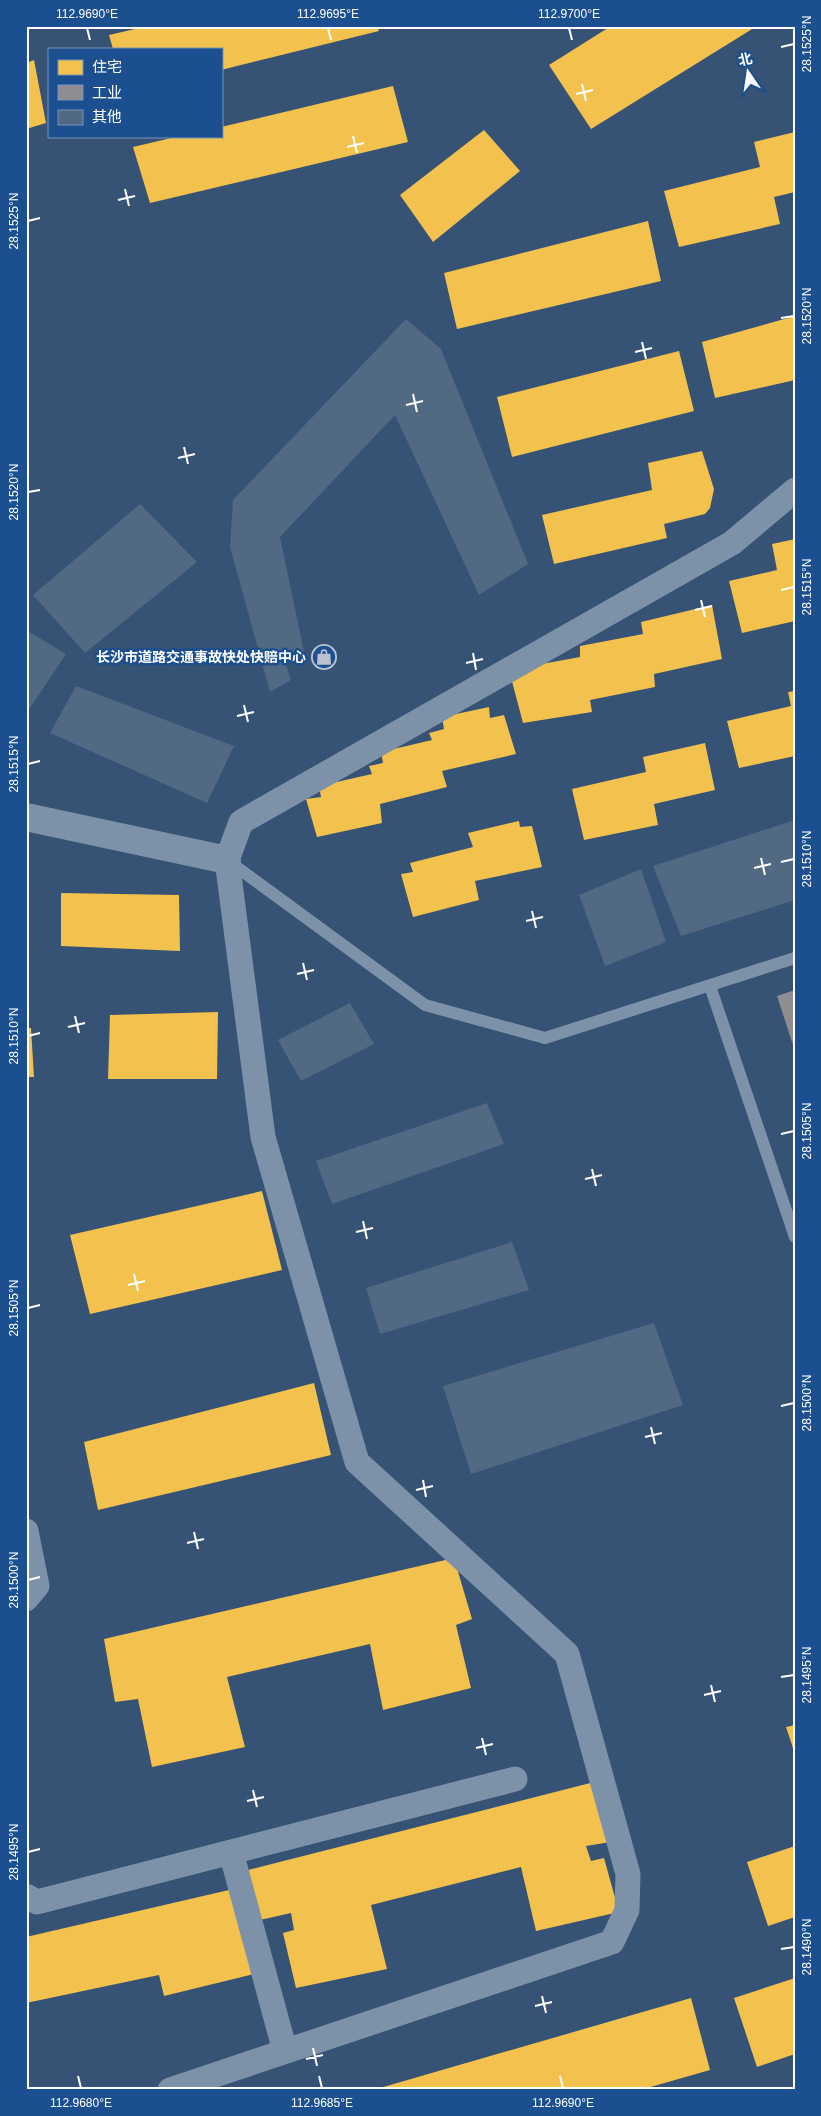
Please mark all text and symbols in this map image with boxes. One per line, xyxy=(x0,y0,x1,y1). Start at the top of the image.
text: 112.9690°E xyxy=(56,7,118,21)
text: 112.9695°E xyxy=(297,7,359,21)
text: 112.9700°E xyxy=(538,7,600,21)
text: 28.1525°N xyxy=(800,16,814,72)
legend xyxy=(48,48,222,138)
north arrow xyxy=(724,48,774,98)
text: 北 xyxy=(736,50,754,69)
text: 住宅 xyxy=(92,58,122,75)
text: 工业 xyxy=(92,84,122,101)
text: 其他 xyxy=(92,108,122,125)
text: 28.1525°N xyxy=(7,193,21,249)
text: 28.1520°N xyxy=(800,288,814,344)
text: 28.1520°N xyxy=(7,464,21,520)
text: 28.1515°N xyxy=(800,559,814,615)
shop icon: 长沙市道路交通事故快处快赔中心 xyxy=(311,644,337,670)
place label: 长沙市道路交通事故快处快赔中心 xyxy=(96,649,306,665)
text: 28.1515°N xyxy=(7,736,21,792)
text: 28.1510°N xyxy=(800,831,814,887)
text: 28.1510°N xyxy=(7,1008,21,1064)
text: 28.1505°N xyxy=(800,1103,814,1159)
text: 28.1505°N xyxy=(7,1280,21,1336)
text: 28.1500°N xyxy=(800,1375,814,1431)
text: 28.1500°N xyxy=(7,1552,21,1608)
text: 28.1495°N xyxy=(800,1647,814,1703)
text: 28.1495°N xyxy=(7,1824,21,1880)
text: 28.1490°N xyxy=(800,1919,814,1975)
text: 112.9680°E xyxy=(50,2096,112,2110)
text: 112.9685°E xyxy=(291,2096,353,2110)
text: 112.9690°E xyxy=(532,2096,594,2110)

